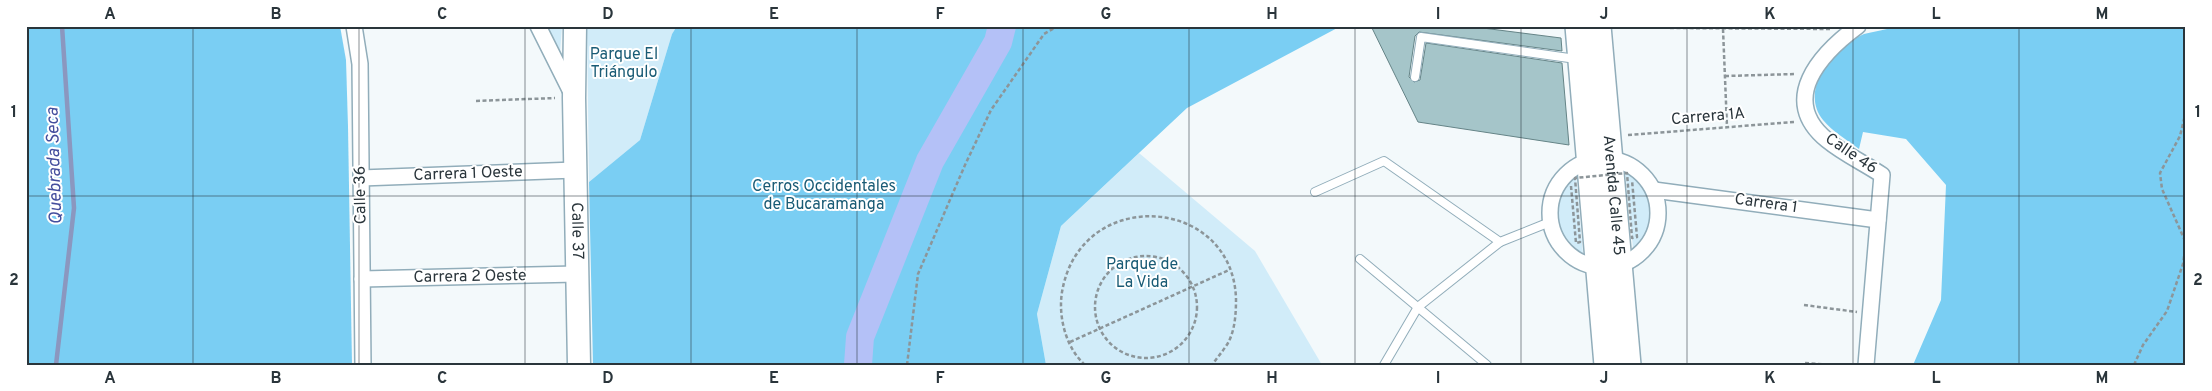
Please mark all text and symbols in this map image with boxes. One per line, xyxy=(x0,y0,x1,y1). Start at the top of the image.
text: A xyxy=(104,5,116,25)
text: B xyxy=(270,5,282,25)
text: C xyxy=(437,5,447,25)
text: D xyxy=(602,5,614,25)
text: E xyxy=(769,5,779,25)
text: F xyxy=(935,5,945,25)
text: G xyxy=(1101,5,1111,25)
text: H xyxy=(1266,5,1278,25)
text: I xyxy=(1436,5,1440,25)
text: J xyxy=(1600,5,1608,25)
text: K xyxy=(1764,5,1776,25)
text: L xyxy=(1931,5,1941,25)
text: M xyxy=(2096,5,2108,25)
park label: Parque El Triángulo xyxy=(590,45,658,83)
text: 1 xyxy=(11,103,17,123)
text: 1 xyxy=(2195,103,2201,123)
street label: Carrera 1A xyxy=(1670,104,1746,130)
water label: Quebrada Seca xyxy=(41,106,69,225)
street label: Calle 46 xyxy=(1821,129,1881,179)
street label: Avenida Calle 45 xyxy=(1598,134,1628,256)
street label: Carrera 1 Oeste xyxy=(413,162,523,186)
street label: Calle 36 xyxy=(350,165,372,225)
park label: Cerros Occidentales de Bucaramanga xyxy=(752,177,896,215)
street label: Carrera 1 xyxy=(1733,190,1799,218)
street label: Calle 37 xyxy=(566,202,587,260)
park label: Parque de La Vida xyxy=(1106,255,1178,293)
street label: Carrera 2 Oeste xyxy=(413,266,527,288)
text: 2 xyxy=(9,271,19,291)
text: 2 xyxy=(2193,271,2203,291)
text: A xyxy=(104,369,116,389)
text: B xyxy=(270,369,282,389)
text: C xyxy=(437,369,447,389)
text: D xyxy=(602,369,614,389)
text: E xyxy=(769,369,779,389)
text: F xyxy=(935,369,945,389)
text: G xyxy=(1101,369,1111,389)
text: H xyxy=(1266,369,1278,389)
text: I xyxy=(1436,369,1440,389)
text: J xyxy=(1600,369,1608,389)
text: K xyxy=(1764,369,1776,389)
text: L xyxy=(1931,369,1941,389)
text: M xyxy=(2096,369,2108,389)

